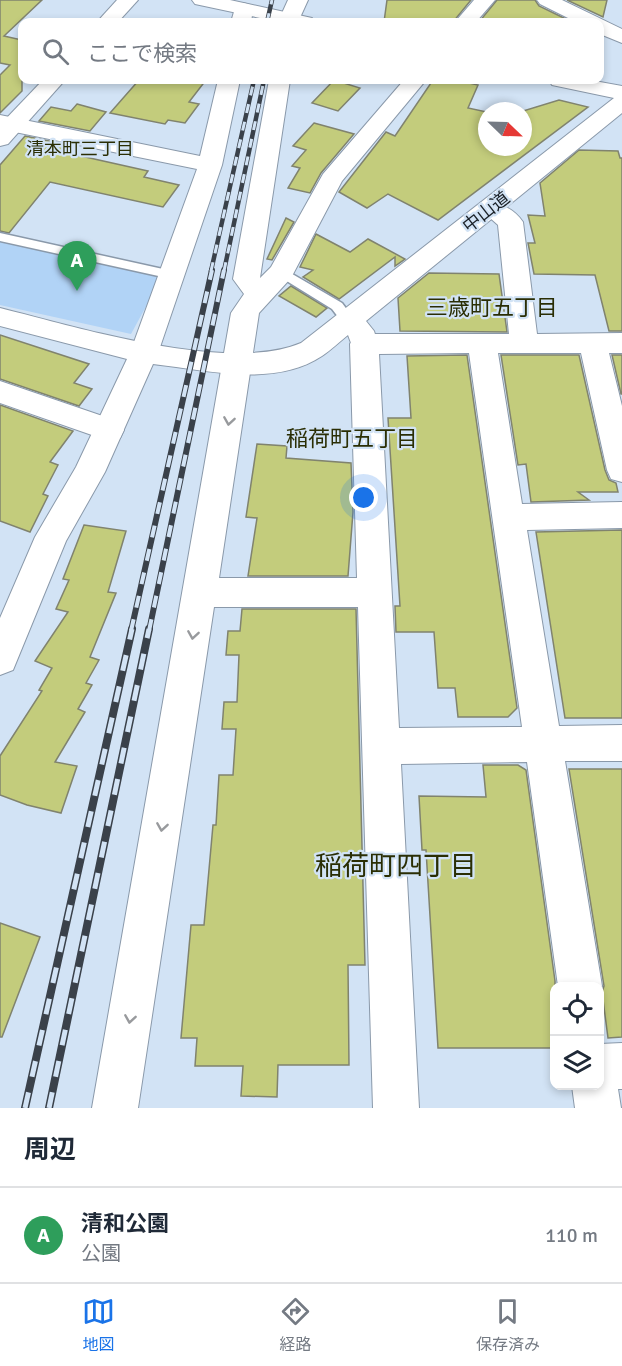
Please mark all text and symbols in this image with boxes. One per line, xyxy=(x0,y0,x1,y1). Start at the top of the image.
search box xyxy=(18,18,604,84)
icon: search xyxy=(39,35,72,68)
text: ここで検索 xyxy=(87,40,197,67)
north arrow xyxy=(478,102,532,156)
district label: 清本町三丁目 xyxy=(26,138,134,160)
street label: 中山道 xyxy=(458,187,514,237)
pin: A xyxy=(58,242,97,291)
district label: 三歳町五丁目 xyxy=(426,294,558,321)
one-way arrow xyxy=(223,417,235,426)
district label: 稲荷町五丁目 xyxy=(286,425,418,452)
your location xyxy=(349,483,378,512)
one-way arrow xyxy=(188,630,200,639)
one-way arrow xyxy=(156,822,168,832)
district label: 稲荷町四丁目 xyxy=(315,850,477,883)
map controls xyxy=(550,982,604,1090)
button: locate xyxy=(550,982,604,1036)
one-way arrow xyxy=(124,1014,137,1024)
button: layers xyxy=(550,1036,604,1090)
text: 周辺 xyxy=(24,1134,76,1166)
text: 清和公園 xyxy=(81,1210,169,1237)
text: A xyxy=(37,1223,50,1248)
text: 110 m xyxy=(545,1223,598,1248)
text: 公園 xyxy=(81,1241,121,1266)
tab: 地図 xyxy=(82,1295,115,1355)
tab: 経路 xyxy=(279,1295,312,1355)
tab: 保存済み xyxy=(476,1295,540,1355)

